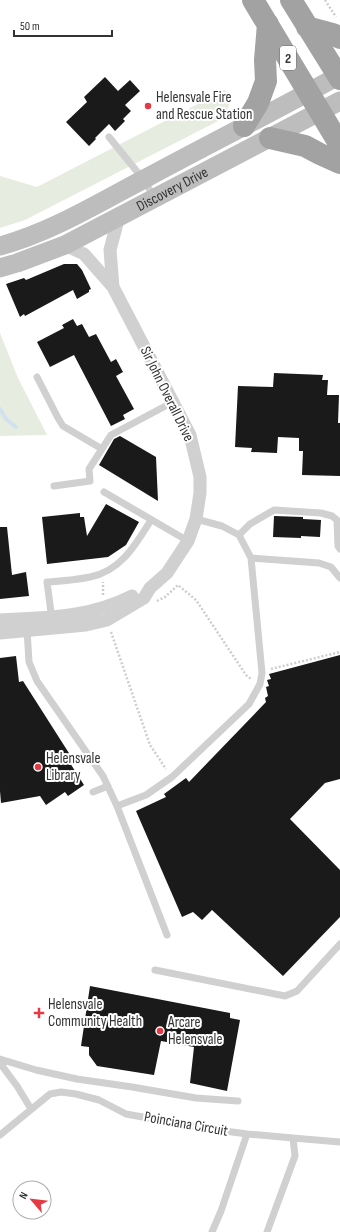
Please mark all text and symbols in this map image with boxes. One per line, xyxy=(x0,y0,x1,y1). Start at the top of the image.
scale bar xyxy=(14,12,112,38)
text: 50 m xyxy=(20,19,40,34)
road number: 2 xyxy=(280,46,296,70)
place label: Helensvale Fire and Rescue Station xyxy=(156,88,252,124)
marker: Helensvale Fire and Rescue Station xyxy=(143,101,153,111)
street label: Discovery Drive xyxy=(133,162,211,215)
street label: Sir John Overall Drive xyxy=(136,343,198,445)
place label: Helensvale Library xyxy=(46,749,100,785)
marker: Helensvale Library xyxy=(33,762,43,772)
place label: Helensvale Community Health xyxy=(48,995,142,1031)
marker: Helensvale Community Health xyxy=(33,1007,45,1019)
place label: Arcare Helensvale xyxy=(167,1013,222,1049)
marker: Arcare Helensvale xyxy=(155,1026,165,1036)
street label: Poinciana Circuit xyxy=(143,1107,230,1141)
north arrow xyxy=(12,1180,52,1220)
text: N xyxy=(16,1190,31,1201)

